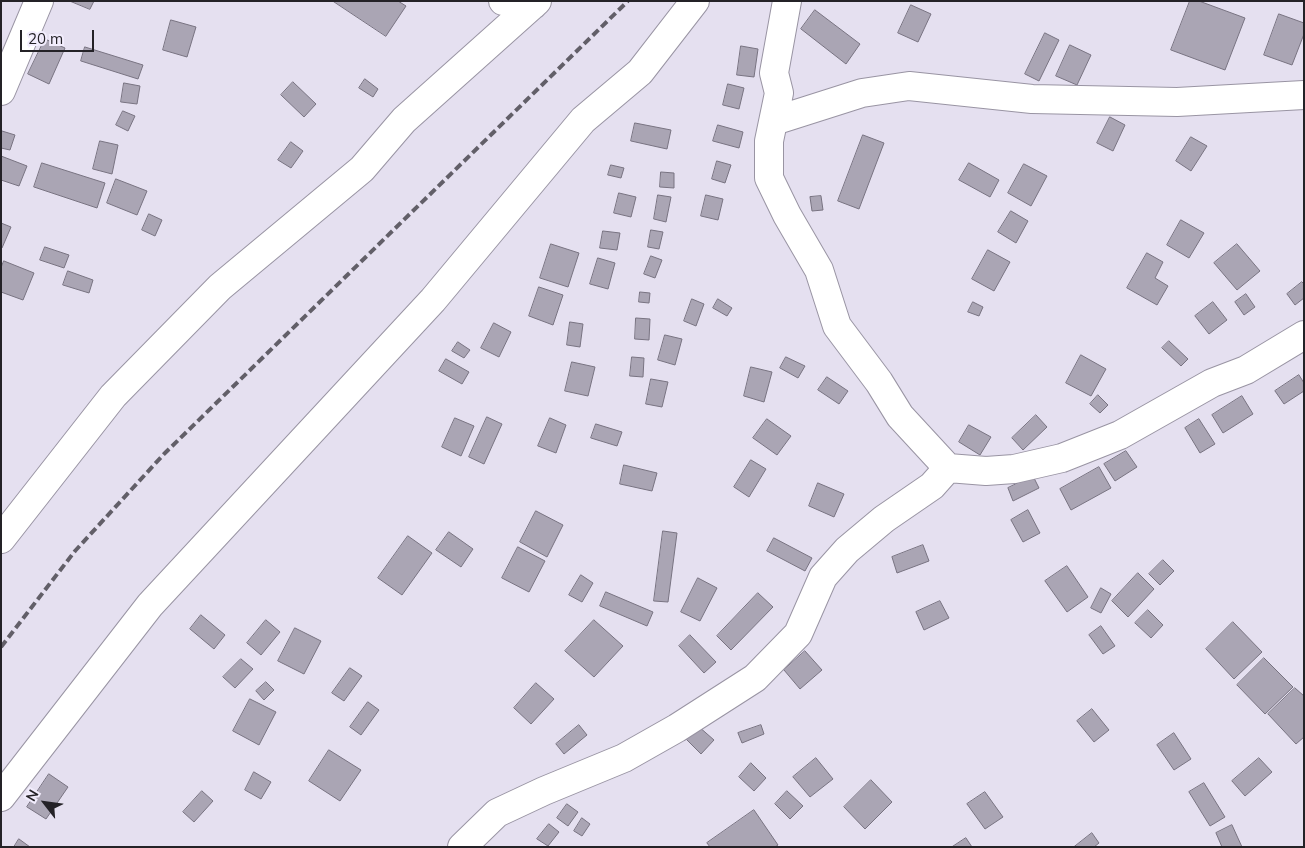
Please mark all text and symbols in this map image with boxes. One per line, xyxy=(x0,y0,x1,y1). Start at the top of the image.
scale bar xyxy=(22,20,96,52)
text: 20 m xyxy=(28,29,63,48)
north arrow xyxy=(20,778,70,828)
text: N xyxy=(22,786,42,805)

